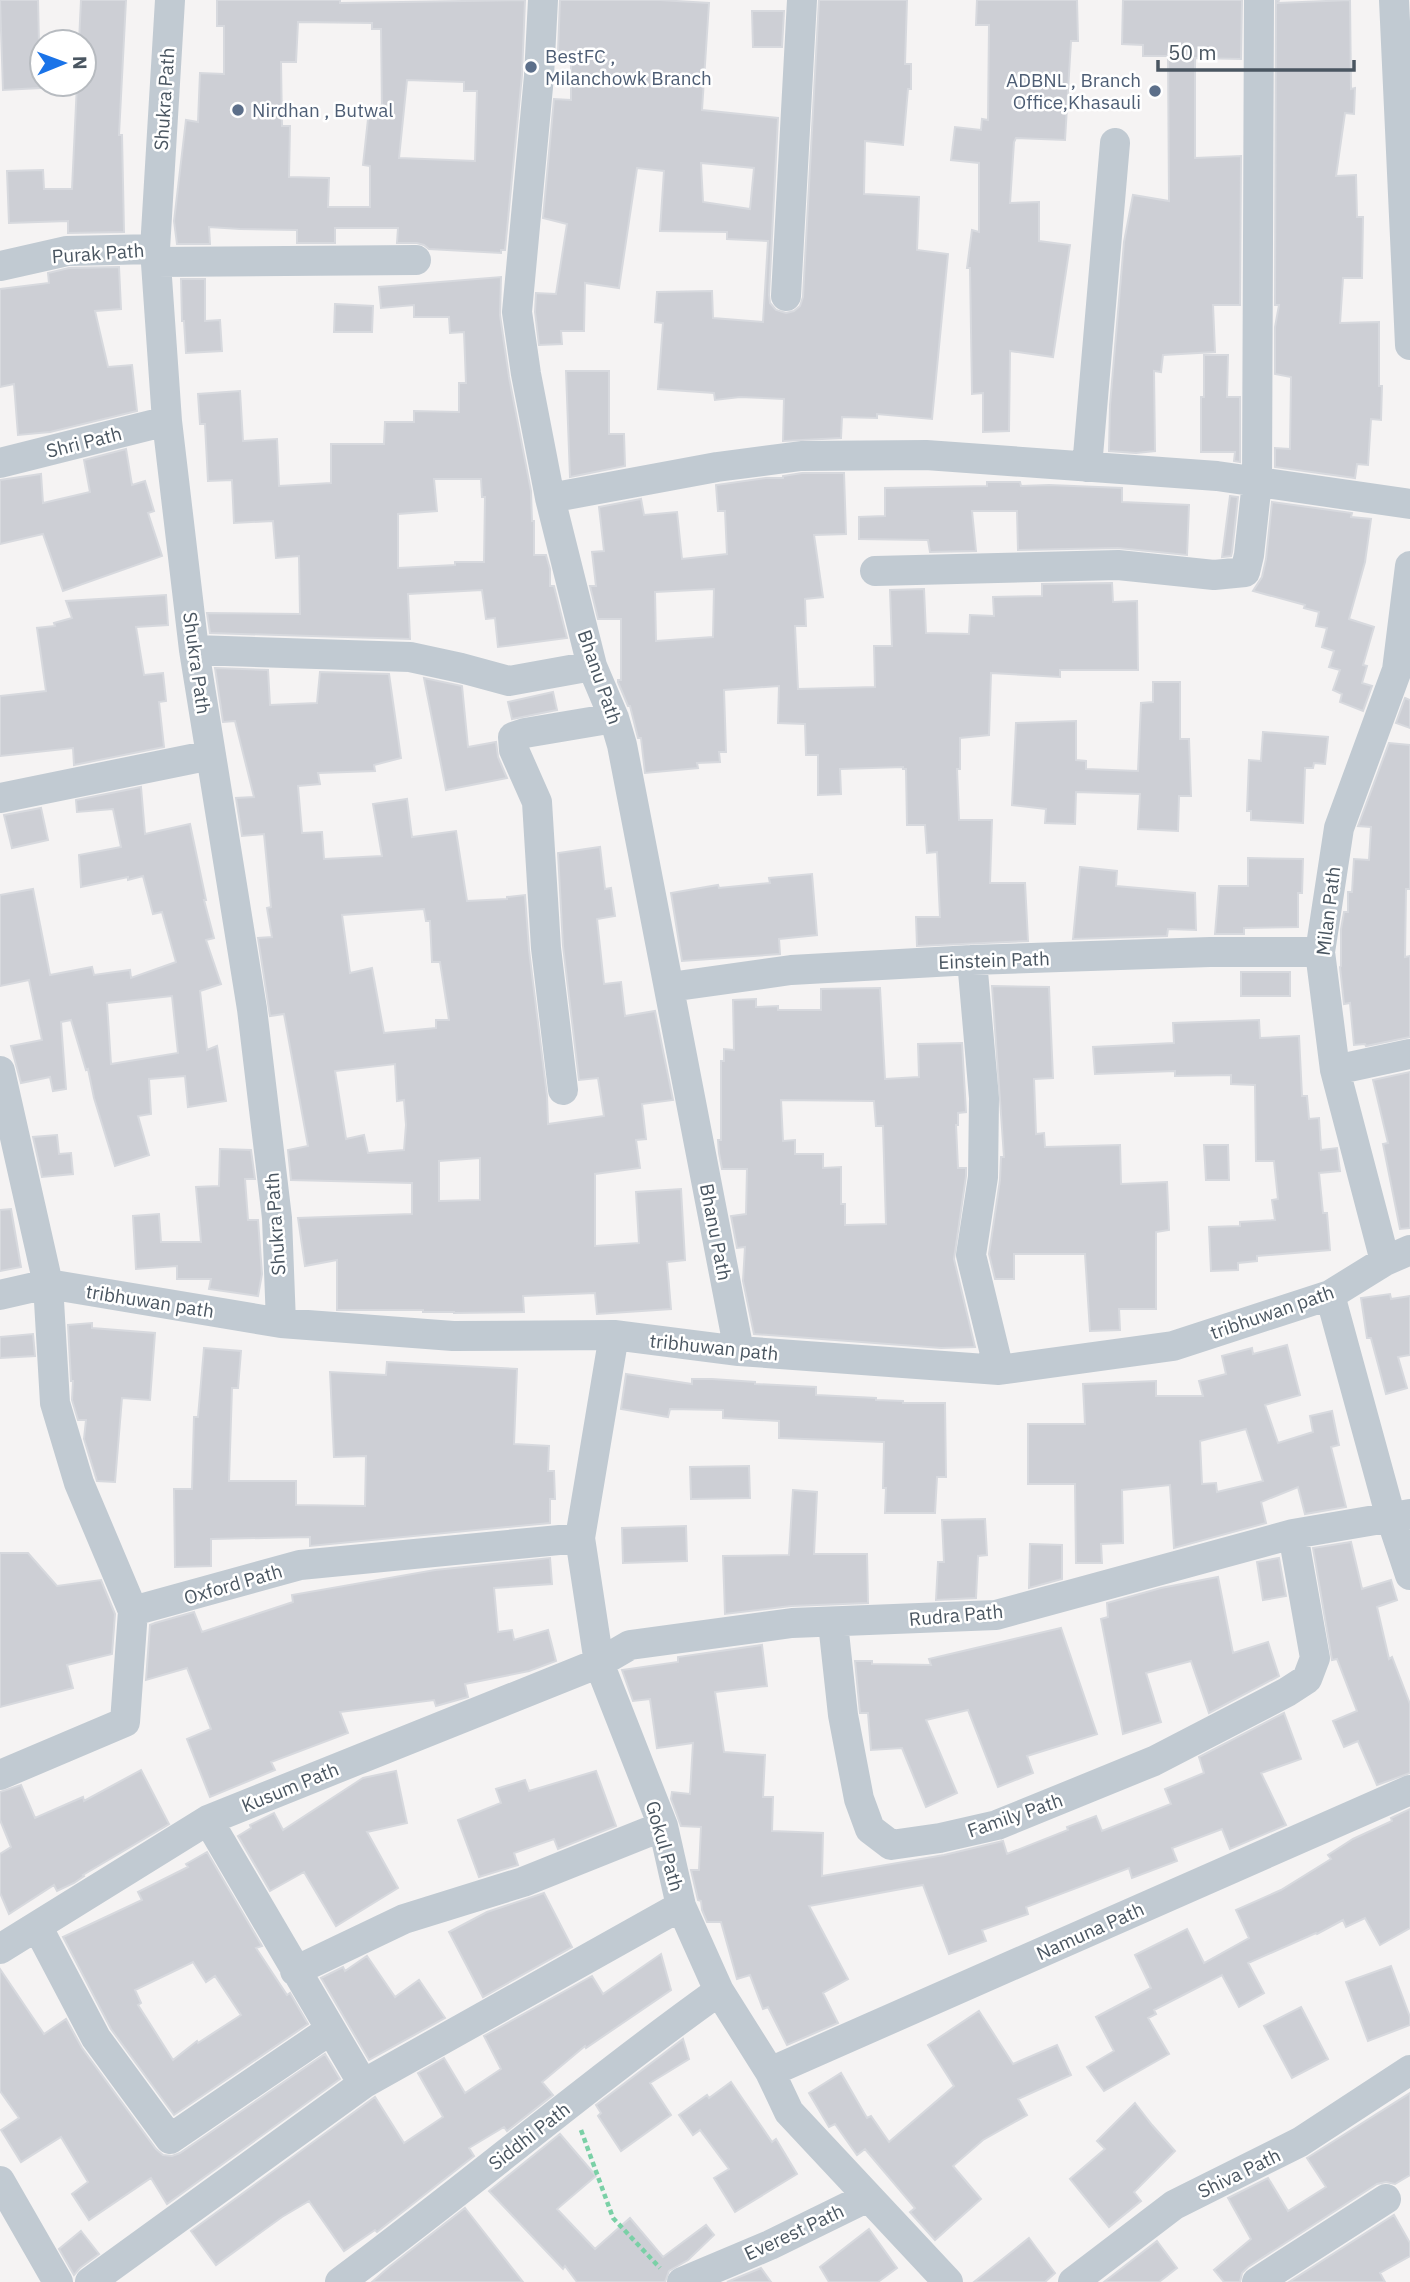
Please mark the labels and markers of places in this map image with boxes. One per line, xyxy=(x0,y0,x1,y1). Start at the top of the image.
place label: BestFC , Milanchowk Branch xyxy=(545,44,712,90)
marker: BestFC , Milanchowk Branch xyxy=(523,59,539,75)
place label: ADBNL , Branch Office,Khasauli xyxy=(1006,68,1141,114)
marker: ADBNL , Branch Office,Khasauli xyxy=(1147,83,1163,99)
place label: Nirdhan , Butwal xyxy=(252,98,394,122)
marker: Nirdhan , Butwal xyxy=(230,102,246,118)

